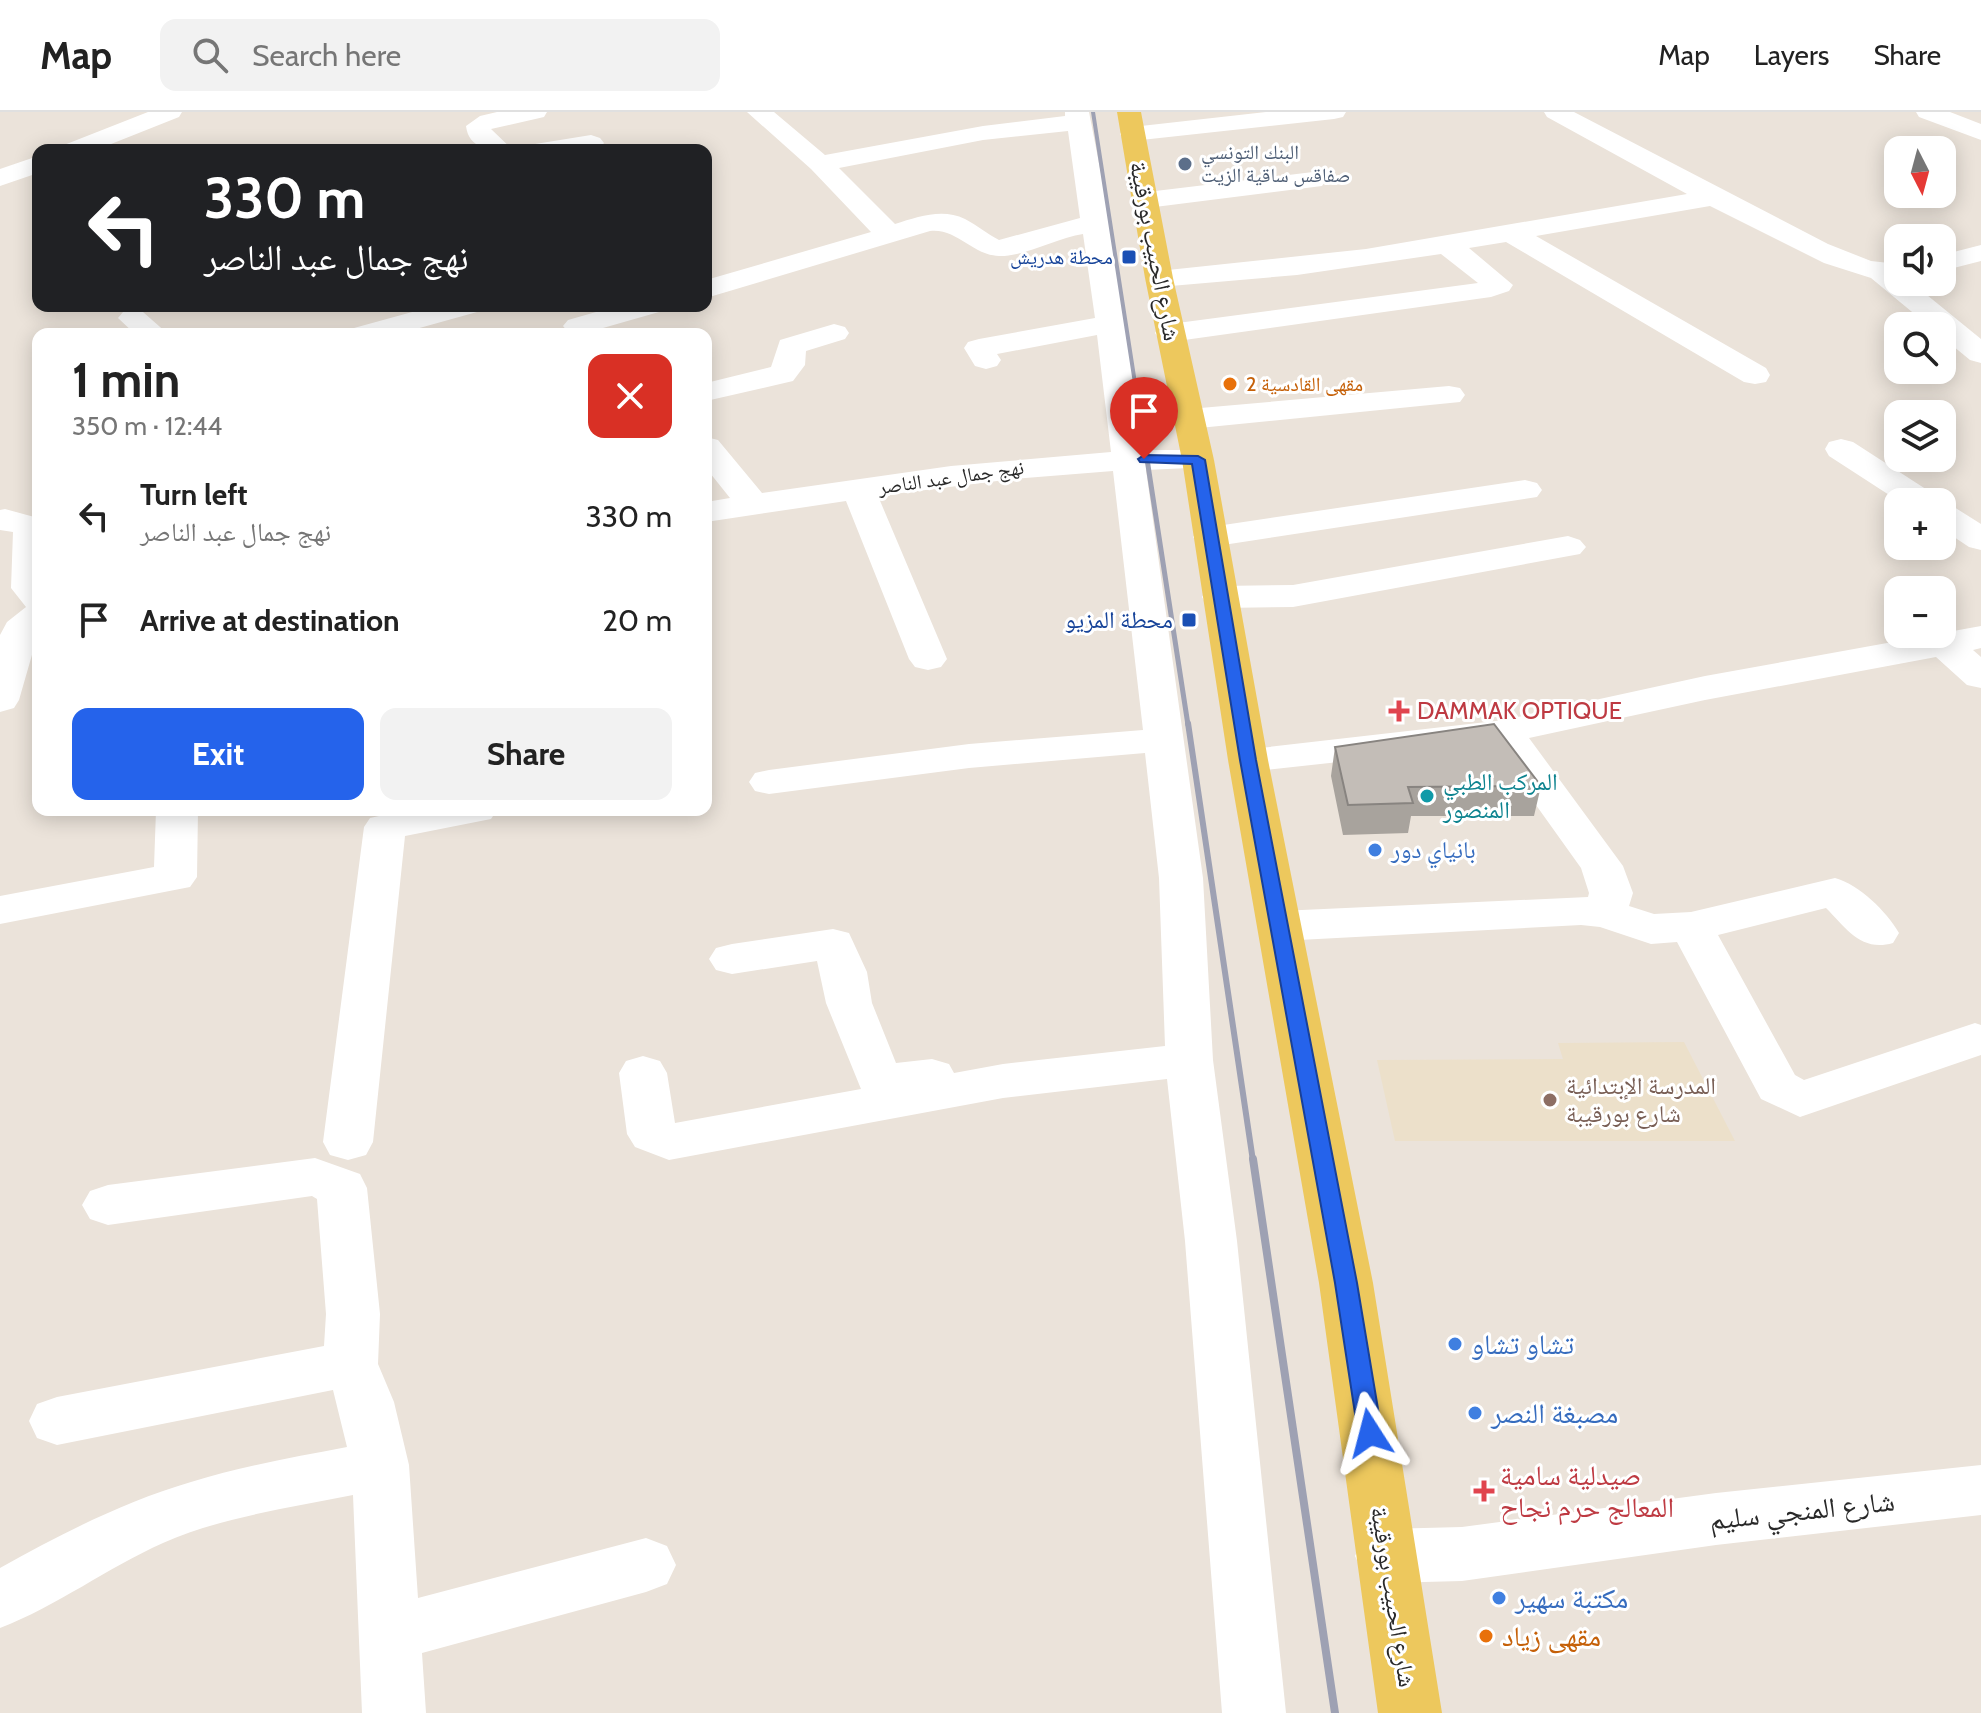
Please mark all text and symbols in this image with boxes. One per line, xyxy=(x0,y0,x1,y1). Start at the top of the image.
search box xyxy=(160,19,720,91)
text: Map xyxy=(40,32,112,79)
icon: search xyxy=(188,33,232,77)
text: Search here xyxy=(252,37,401,74)
text: Map xyxy=(1658,38,1710,72)
text: Layers xyxy=(1754,38,1829,72)
text: Share xyxy=(1873,38,1941,72)
north arrow xyxy=(1884,136,1956,208)
map controls xyxy=(1884,136,1956,648)
place label: البنك التونسي صفاقس ساقية الزيت xyxy=(1201,140,1350,187)
marker: البنك التونسي صفاقس ساقية الزيت xyxy=(1176,155,1194,173)
street label: شارع الحبيب بورقيبة xyxy=(1123,159,1187,343)
text: 330 m xyxy=(204,164,365,232)
icon: left xyxy=(72,176,176,280)
button: sound xyxy=(1884,224,1956,296)
text: نهج جمال عبد الناصر xyxy=(204,235,469,279)
place label: محطة هدريش xyxy=(1010,245,1113,269)
marker: محطة هدريش xyxy=(1120,248,1138,266)
button: search xyxy=(1884,312,1956,384)
text: 1 min xyxy=(72,351,180,409)
button: close xyxy=(588,354,672,438)
place label: مقهى القادسية 2 xyxy=(1246,372,1363,396)
marker: مقهى القادسية 2 xyxy=(1221,375,1239,393)
pin xyxy=(1110,377,1178,459)
icon: arrive xyxy=(1122,389,1166,433)
button: layers xyxy=(1884,400,1956,472)
text: 350 m · 12:44 xyxy=(72,410,222,442)
street label: نهج جمال عبد الناصر xyxy=(876,455,1026,500)
text: Turn left xyxy=(140,476,248,513)
button: + xyxy=(1884,488,1956,560)
icon: left xyxy=(72,494,116,538)
text: 330 m xyxy=(586,498,672,535)
text: نهج جمال عبد الناصر xyxy=(140,516,331,548)
button: − xyxy=(1884,576,1956,648)
icon: arrive xyxy=(72,598,116,642)
text: Arrive at destination xyxy=(140,602,400,639)
text: 20 m xyxy=(602,602,672,639)
place label: محطة المزيو xyxy=(1065,605,1173,634)
marker: محطة المزيو xyxy=(1180,611,1198,629)
place label: DAMMAK OPTIQUE xyxy=(1417,696,1622,725)
marker: DAMMAK OPTIQUE xyxy=(1388,700,1410,722)
button: Exit xyxy=(72,708,364,800)
button: Share xyxy=(380,708,672,800)
place label: المركب الطبي المنصور xyxy=(1442,767,1558,824)
marker: المركب الطبي المنصور xyxy=(1418,787,1436,805)
place label: بانياي دور xyxy=(1390,835,1476,869)
marker: بانياي دور xyxy=(1366,841,1384,859)
place label: المدرسة الإبتدائية شارع بورقيبة xyxy=(1566,1071,1716,1129)
marker: المدرسة الإبتدائية شارع بورقيبة xyxy=(1541,1091,1559,1109)
place label: تشاو تشاو xyxy=(1471,1327,1574,1361)
marker: تشاو تشاو xyxy=(1446,1335,1464,1353)
position arrow xyxy=(1328,1391,1412,1475)
place label: مصبغة النصر xyxy=(1490,1396,1618,1430)
marker: مصبغة النصر xyxy=(1466,1404,1484,1422)
place label: صيدلية سامية المعالج حرم نجاح xyxy=(1500,1458,1674,1526)
marker: صيدلية سامية المعالج حرم نجاح xyxy=(1475,1482,1493,1500)
street label: شارع المنجي سليم xyxy=(1708,1483,1897,1543)
street label: شارع الحبيب بورقيبة xyxy=(1364,1505,1422,1689)
place label: مكتبة سهير xyxy=(1514,1581,1628,1615)
marker: مكتبة سهير xyxy=(1490,1589,1508,1607)
place label: مقهى زياد xyxy=(1502,1619,1601,1654)
marker: مقهى زياد xyxy=(1477,1627,1495,1645)

